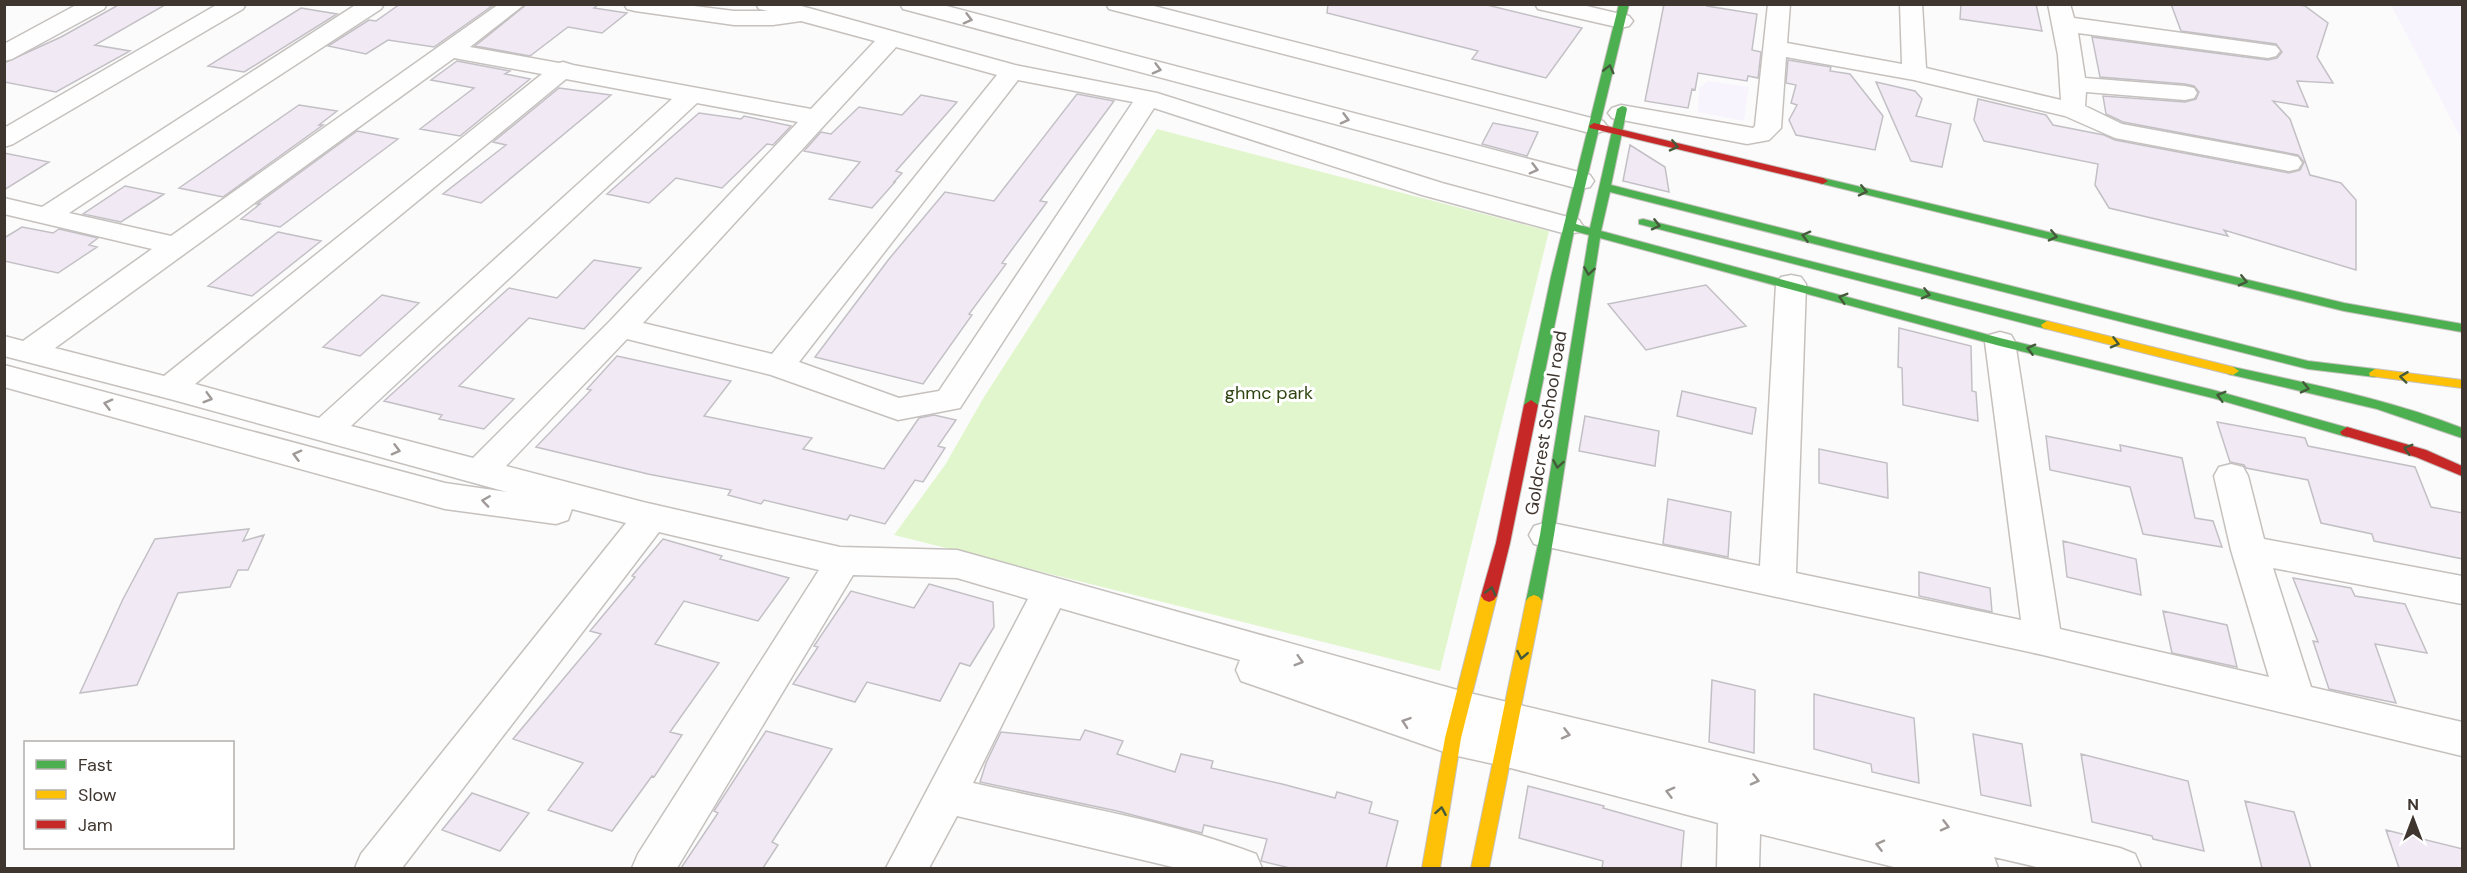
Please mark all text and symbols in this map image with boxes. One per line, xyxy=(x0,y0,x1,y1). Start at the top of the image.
one-way arrow xyxy=(963,12,973,25)
one-way arrow xyxy=(1151,62,1161,75)
one-way arrow xyxy=(1602,64,1615,74)
one-way arrow xyxy=(1339,112,1350,124)
one-way arrow xyxy=(1669,139,1679,152)
one-way arrow xyxy=(1528,161,1538,174)
one-way arrow xyxy=(1858,184,1868,197)
one-way arrow xyxy=(1651,218,1661,231)
one-way arrow xyxy=(2048,229,2058,242)
one-way arrow xyxy=(1802,231,1812,244)
one-way arrow xyxy=(1583,266,1595,276)
one-way arrow xyxy=(2238,274,2248,287)
one-way arrow xyxy=(1921,287,1931,300)
one-way arrow xyxy=(1838,293,1848,306)
street label: Goldcrest School road xyxy=(1520,329,1572,517)
one-way arrow xyxy=(2110,335,2120,348)
one-way arrow xyxy=(2026,344,2036,357)
one-way arrow xyxy=(2400,371,2409,384)
park label: ghmc park xyxy=(1225,381,1313,405)
one-way arrow xyxy=(2300,381,2310,394)
one-way arrow xyxy=(203,391,213,403)
one-way arrow xyxy=(2216,391,2226,403)
one-way arrow xyxy=(104,399,114,411)
one-way arrow xyxy=(391,443,401,456)
one-way arrow xyxy=(2403,444,2413,457)
one-way arrow xyxy=(292,450,302,463)
one-way arrow xyxy=(1552,459,1564,468)
one-way arrow xyxy=(481,496,490,508)
one-way arrow xyxy=(1483,586,1496,596)
one-way arrow xyxy=(1516,650,1529,660)
one-way arrow xyxy=(1293,654,1304,666)
one-way arrow xyxy=(1401,717,1412,729)
one-way arrow xyxy=(1561,727,1571,740)
legend xyxy=(24,741,234,849)
text: Fast xyxy=(78,753,113,777)
one-way arrow xyxy=(1750,772,1760,785)
text: Slow xyxy=(78,783,117,807)
one-way arrow xyxy=(1665,787,1676,799)
north arrow xyxy=(2383,789,2443,849)
text: N xyxy=(2407,794,2419,815)
one-way arrow xyxy=(1434,806,1446,815)
text: Jam xyxy=(78,813,113,837)
one-way arrow xyxy=(1940,818,1950,831)
one-way arrow xyxy=(1875,839,1885,852)

